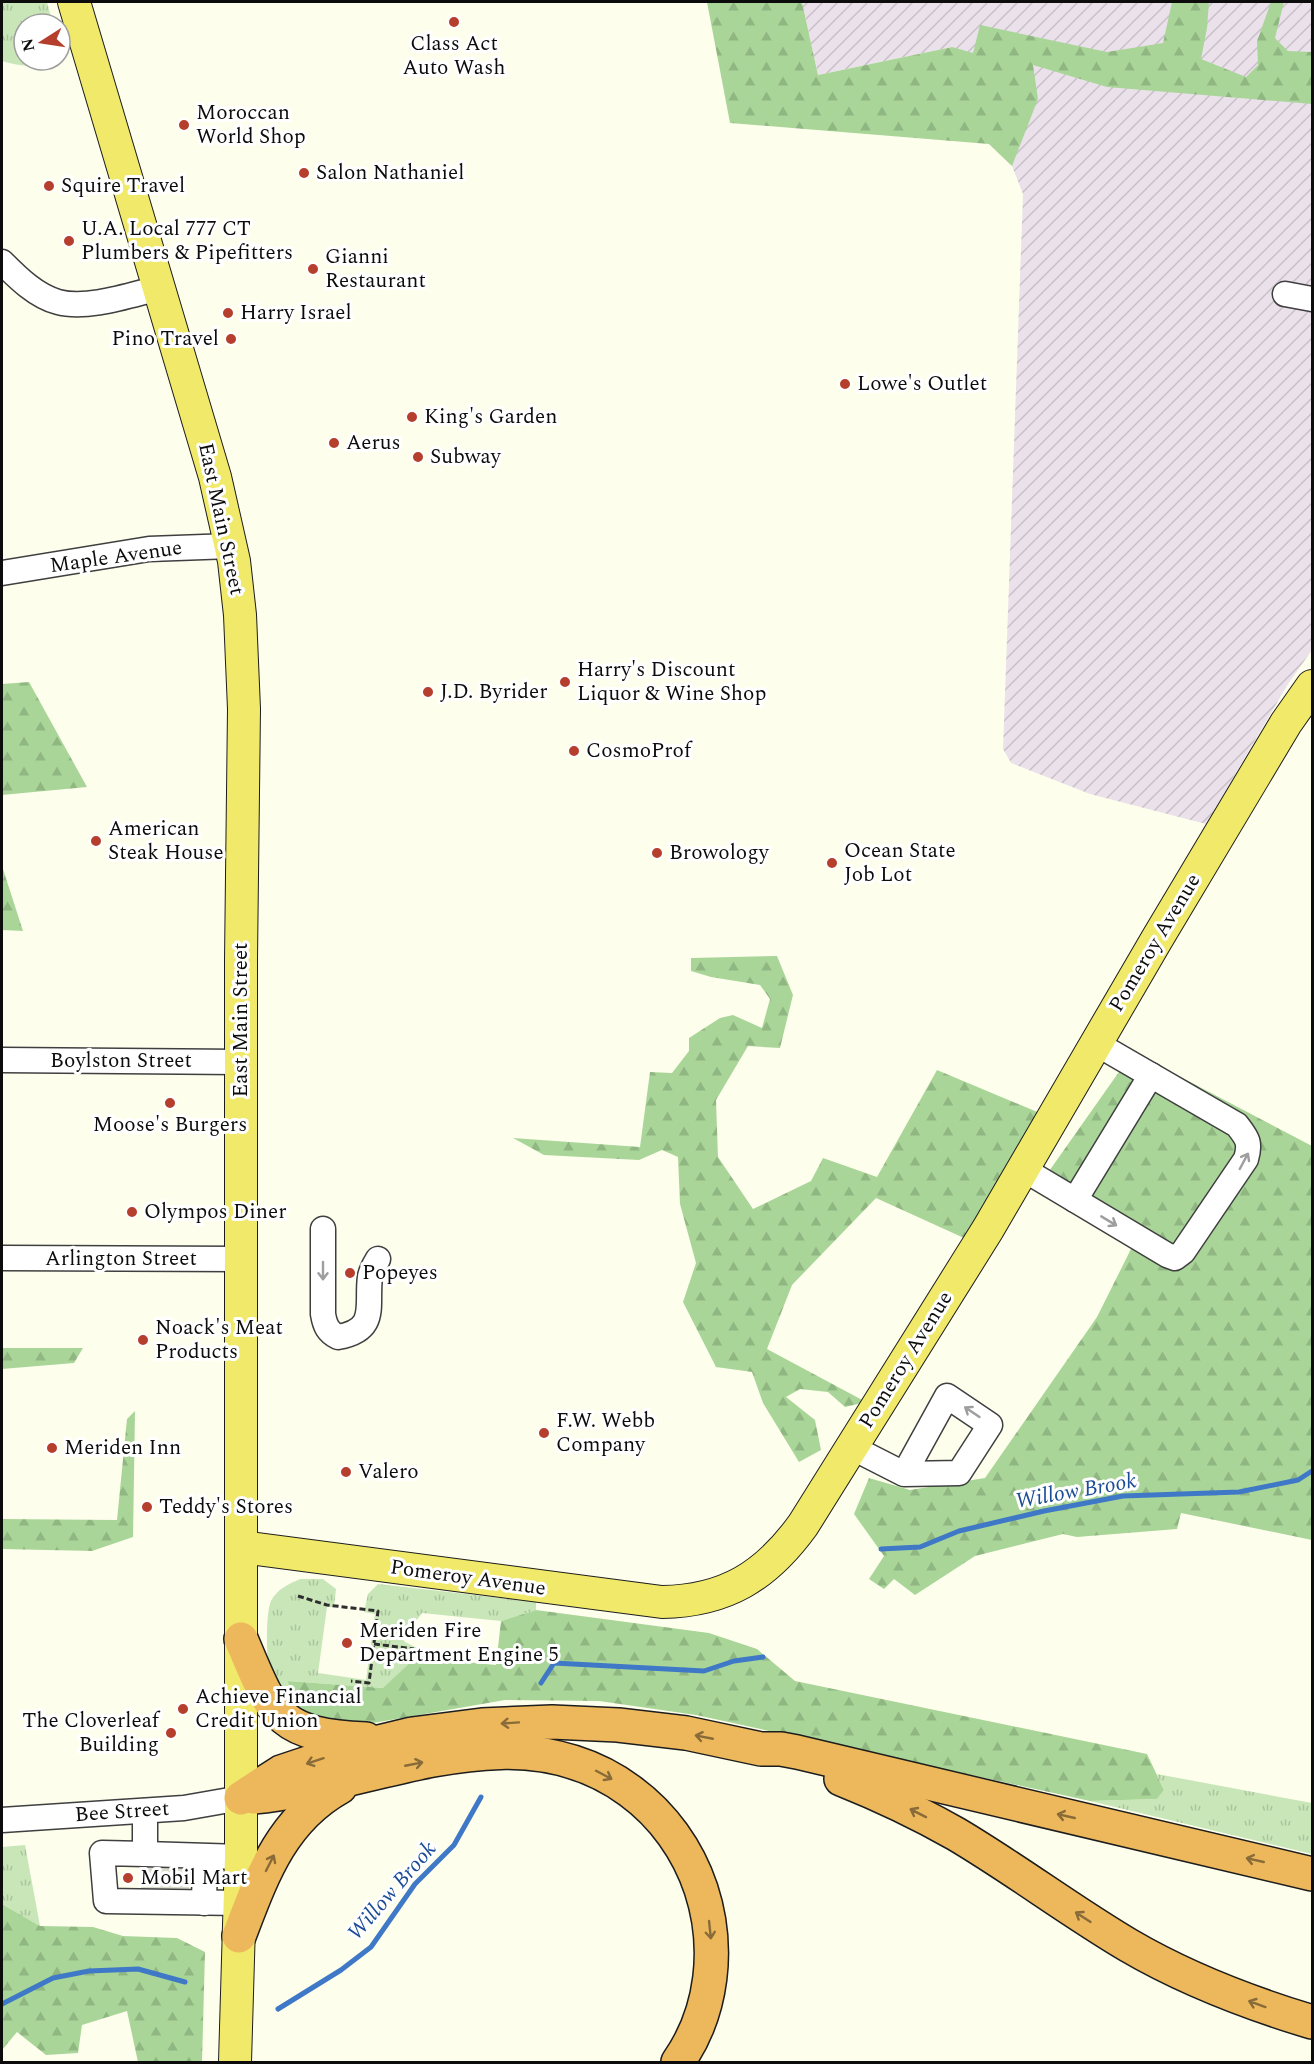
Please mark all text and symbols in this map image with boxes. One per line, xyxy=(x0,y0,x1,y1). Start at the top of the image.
north arrow xyxy=(12,12,72,72)
marker: Class Act Auto Wash xyxy=(447,15,461,29)
place label: Class Act Auto Wash xyxy=(403,28,505,84)
text: N xyxy=(15,36,41,54)
place label: Moroccan World Shop xyxy=(196,97,306,153)
marker: Moroccan World Shop xyxy=(177,118,191,132)
place label: Salon Nathaniel xyxy=(316,157,464,189)
marker: Salon Nathaniel xyxy=(297,166,311,180)
place label: Squire Travel xyxy=(61,170,185,202)
marker: Squire Travel xyxy=(42,179,56,193)
place label: U.A. Local 777 CT Plumbers & Pipefitters xyxy=(81,213,293,269)
marker: U.A. Local 777 CT Plumbers & Pipefitters xyxy=(62,234,76,248)
place label: Gianni Restaurant xyxy=(325,241,426,297)
marker: Gianni Restaurant xyxy=(306,262,320,276)
place label: Harry Israel xyxy=(240,297,352,329)
marker: Harry Israel xyxy=(221,306,235,320)
place label: Pino Travel xyxy=(111,323,219,355)
marker: Pino Travel xyxy=(224,332,238,346)
place label: Lowe's Outlet xyxy=(857,368,987,400)
marker: Lowe's Outlet xyxy=(838,377,852,391)
place label: King's Garden xyxy=(424,401,557,433)
marker: King's Garden xyxy=(405,410,419,424)
place label: Aerus xyxy=(346,427,401,459)
marker: Aerus xyxy=(327,436,341,450)
street label: East Main Street xyxy=(189,440,253,598)
place label: Subway xyxy=(430,441,502,473)
marker: Subway xyxy=(411,450,425,464)
street label: Maple Avenue xyxy=(48,532,184,582)
place label: Harry's Discount Liquor & Wine Shop xyxy=(577,654,766,710)
marker: Harry's Discount Liquor & Wine Shop xyxy=(558,675,572,689)
place label: J.D. Byrider xyxy=(440,676,548,708)
marker: J.D. Byrider xyxy=(421,685,435,699)
place label: CosmoProf xyxy=(586,735,693,767)
marker: CosmoProf xyxy=(567,744,581,758)
place label: American Steak House xyxy=(108,813,224,869)
marker: American Steak House xyxy=(89,834,103,848)
place label: Ocean State Job Lot xyxy=(844,835,956,891)
place label: Browology xyxy=(669,837,770,869)
marker: Browology xyxy=(650,846,664,860)
marker: Ocean State Job Lot xyxy=(825,856,839,870)
street label: Pomeroy Avenue xyxy=(1101,868,1209,1018)
street label: East Main Street xyxy=(225,942,257,1098)
street label: Boylston Street xyxy=(50,1045,192,1077)
marker: Moose's Burgers xyxy=(163,1096,177,1110)
place label: Moose's Burgers xyxy=(93,1109,247,1141)
one-way arrow xyxy=(1238,1152,1250,1170)
place label: Olympos Diner xyxy=(144,1196,287,1228)
marker: Olympos Diner xyxy=(125,1205,139,1219)
one-way arrow xyxy=(1100,1216,1118,1227)
street label: Arlington Street xyxy=(45,1243,197,1275)
place label: Popeyes xyxy=(362,1257,438,1289)
one-way arrow xyxy=(317,1261,329,1281)
marker: Popeyes xyxy=(343,1266,357,1280)
street label: Pomeroy Avenue xyxy=(851,1285,961,1435)
place label: Noack's Meat Products xyxy=(155,1312,283,1368)
marker: Noack's Meat Products xyxy=(136,1333,150,1347)
place label: F.W. Webb Company xyxy=(556,1405,655,1461)
one-way arrow xyxy=(964,1406,980,1418)
marker: F.W. Webb Company xyxy=(537,1426,551,1440)
place label: Meriden Inn xyxy=(64,1432,181,1464)
marker: Meriden Inn xyxy=(45,1441,59,1455)
place label: Valero xyxy=(358,1456,419,1488)
water label: Willow Brook xyxy=(1013,1464,1139,1518)
marker: Valero xyxy=(339,1465,353,1479)
place label: Teddy's Stores xyxy=(159,1491,293,1523)
marker: Teddy's Stores xyxy=(140,1500,154,1514)
street label: Pomeroy Avenue xyxy=(388,1551,548,1605)
place label: Meriden Fire Department Engine 5 xyxy=(359,1615,559,1671)
marker: Meriden Fire Department Engine 5 xyxy=(340,1636,354,1650)
place label: Achieve Financial Credit Union xyxy=(195,1681,362,1737)
marker: Achieve Financial Credit Union xyxy=(176,1702,190,1716)
place label: The Cloverleaf Building xyxy=(22,1705,161,1761)
one-way arrow xyxy=(500,1718,520,1729)
marker: The Cloverleaf Building xyxy=(164,1726,178,1740)
one-way arrow xyxy=(694,1731,714,1742)
one-way arrow xyxy=(306,1756,325,1767)
one-way arrow xyxy=(404,1758,423,1769)
one-way arrow xyxy=(595,1770,613,1781)
street label: Bee Street xyxy=(74,1793,170,1831)
one-way arrow xyxy=(909,1807,927,1819)
one-way arrow xyxy=(1056,1809,1075,1821)
water label: Willow Brook xyxy=(339,1834,445,1948)
one-way arrow xyxy=(264,1854,276,1872)
one-way arrow xyxy=(1246,1854,1265,1866)
place label: Mobil Mart xyxy=(140,1862,247,1894)
marker: Mobil Mart xyxy=(121,1871,135,1885)
one-way arrow xyxy=(1075,1910,1092,1922)
one-way arrow xyxy=(705,1919,716,1939)
one-way arrow xyxy=(1248,1997,1267,2008)

